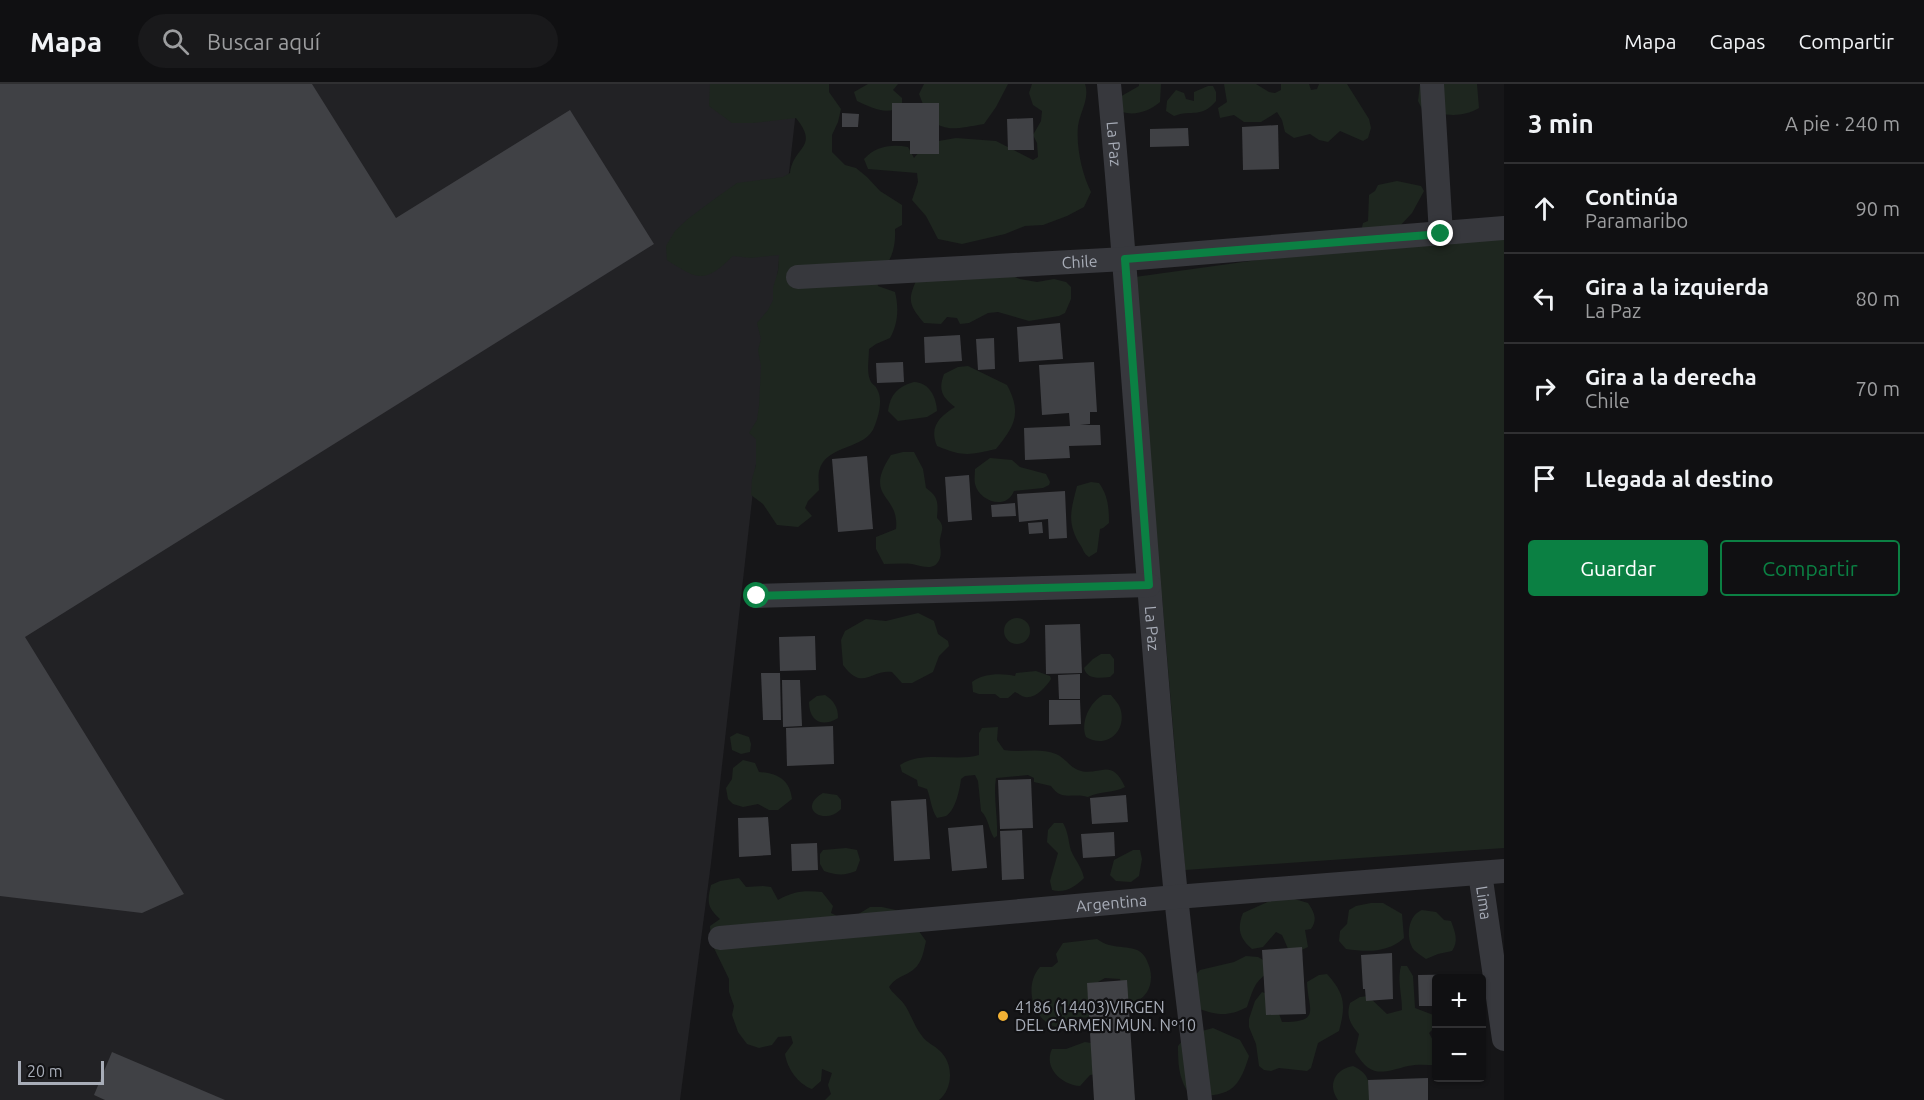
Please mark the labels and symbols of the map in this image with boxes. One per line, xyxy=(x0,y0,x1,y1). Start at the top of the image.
street label: La Paz xyxy=(1103,120,1125,167)
route end xyxy=(1427,220,1453,246)
street label: Chile xyxy=(1061,252,1098,271)
route start xyxy=(743,582,769,608)
street label: La Paz xyxy=(1142,605,1163,651)
street label: Lima xyxy=(1473,885,1496,921)
street label: Argentina xyxy=(1075,891,1148,915)
place label: 4186 (14403)VIRGEN DEL CARMEN MUN. Nº10 xyxy=(1015,998,1196,1034)
marker: 4186 (14403)VIRGEN DEL CARMEN MUN. Nº10 xyxy=(996,1009,1010,1023)
scale bar xyxy=(18,1058,104,1086)

